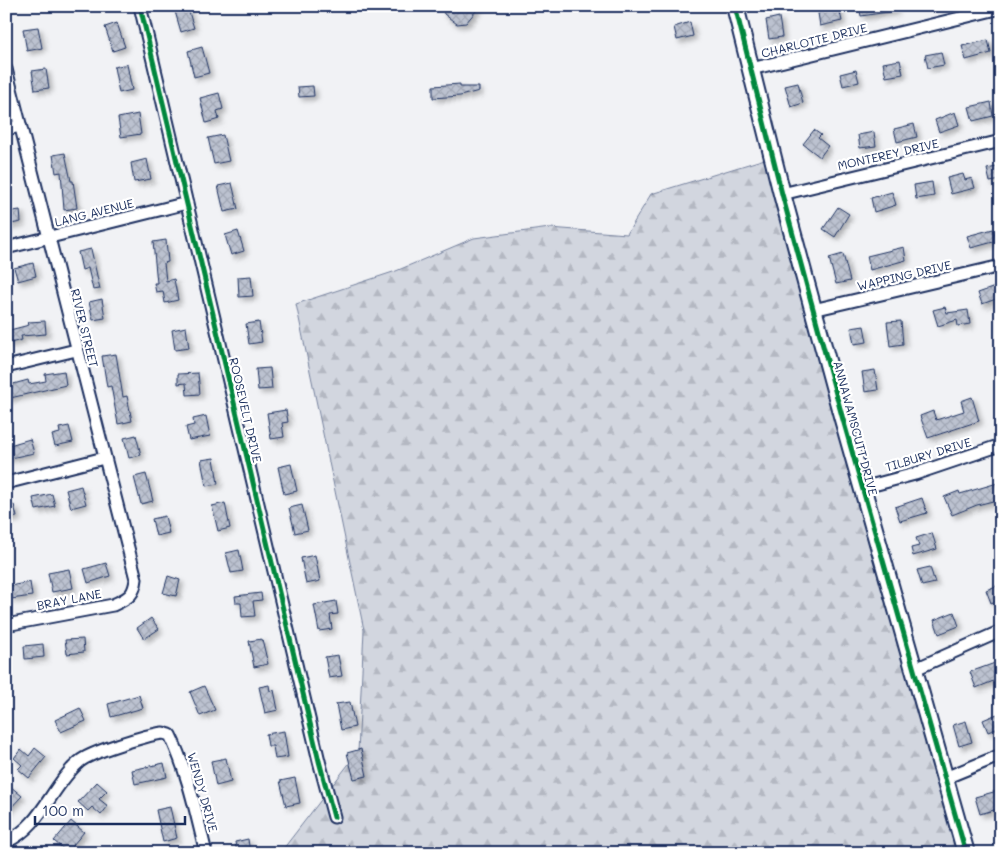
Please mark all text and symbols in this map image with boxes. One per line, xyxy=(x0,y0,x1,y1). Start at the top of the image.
street label: CHARLOTTE DRIVE xyxy=(759,19,869,61)
street label: MONTEREY DRIVE xyxy=(836,135,940,173)
street label: LANG AVENUE xyxy=(53,194,135,230)
street label: WAPPING DRIVE xyxy=(855,256,953,294)
street label: RIVER STREET xyxy=(67,287,103,369)
street label: ROOSEVELT DRIVE xyxy=(226,356,266,464)
street label: ANNAWAMSCUTT DRIVE xyxy=(830,359,882,497)
street label: TILBURY DRIVE xyxy=(883,433,973,475)
street label: BRAY LANE xyxy=(35,585,103,613)
street label: WENDY DRIVE xyxy=(184,750,222,834)
scale bar xyxy=(35,794,185,826)
text: 100 m xyxy=(42,800,84,820)

